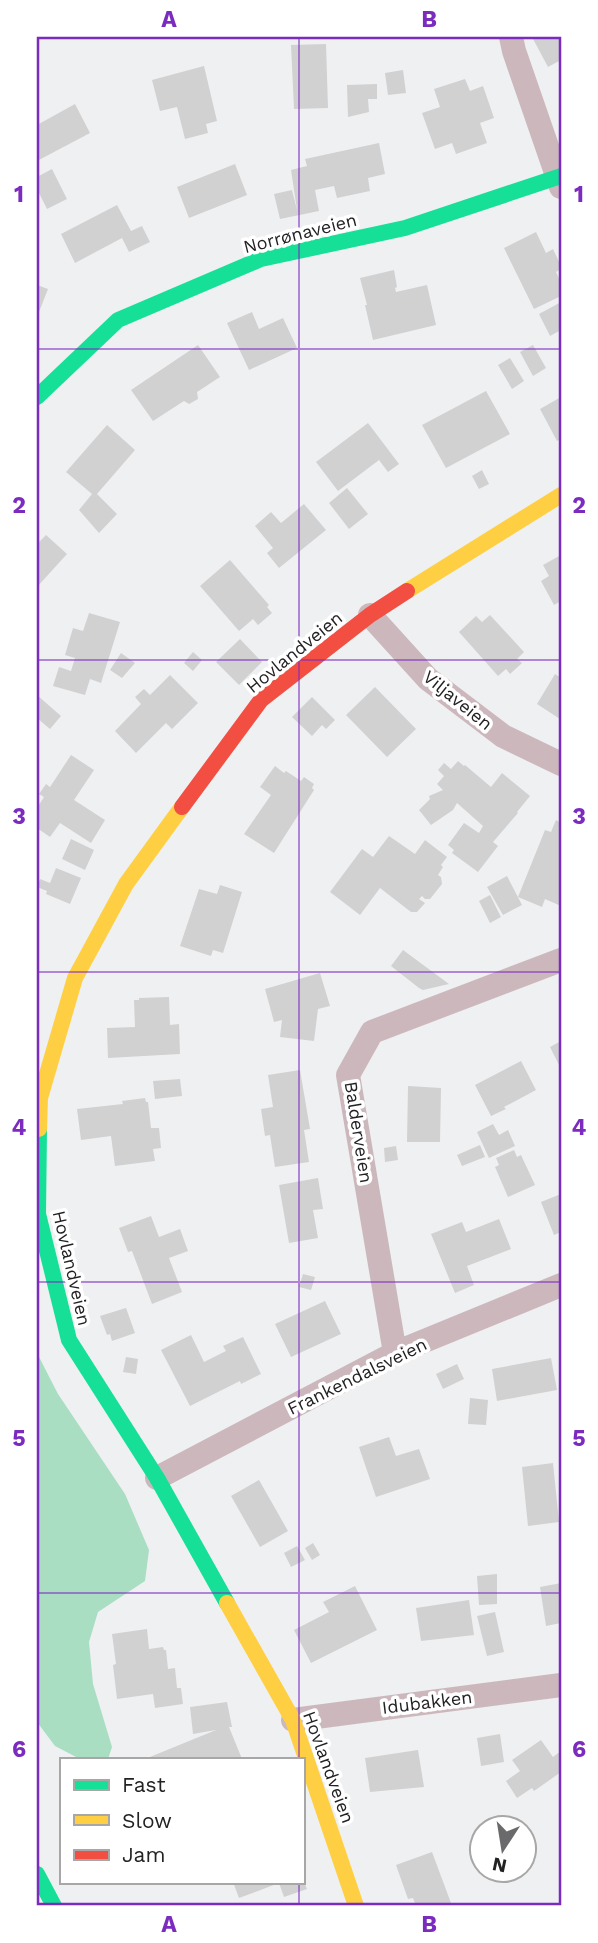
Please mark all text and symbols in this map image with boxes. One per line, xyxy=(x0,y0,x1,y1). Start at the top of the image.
text: A xyxy=(161,6,177,33)
text: B xyxy=(421,6,437,33)
text: 1 xyxy=(14,181,24,208)
text: 1 xyxy=(574,181,584,208)
street label: Norrønaveien xyxy=(241,209,359,257)
text: 2 xyxy=(12,492,26,519)
text: 2 xyxy=(572,492,586,519)
street label: Hovlandveien xyxy=(242,607,346,697)
street label: Viljaveien xyxy=(419,666,497,734)
text: 3 xyxy=(12,803,26,830)
text: 3 xyxy=(572,803,586,830)
street label: Balderveien xyxy=(341,1080,377,1184)
text: 4 xyxy=(12,1114,27,1141)
text: 4 xyxy=(572,1114,587,1141)
street label: Hovlandveien xyxy=(49,1208,95,1328)
street label: Frankendalsveien xyxy=(284,1333,430,1419)
text: 5 xyxy=(12,1425,26,1452)
text: 5 xyxy=(572,1425,586,1452)
street label: Idubakken xyxy=(381,1686,473,1718)
street label: Hovlandveien xyxy=(299,1708,359,1826)
text: 6 xyxy=(12,1736,26,1763)
text: 6 xyxy=(572,1736,586,1763)
legend xyxy=(60,1758,304,1884)
text: Fast xyxy=(122,1772,166,1797)
text: Slow xyxy=(122,1808,172,1833)
north arrow xyxy=(468,1814,538,1884)
text: Jam xyxy=(122,1842,165,1867)
text: N xyxy=(490,1852,509,1878)
text: A xyxy=(161,1911,177,1938)
text: B xyxy=(421,1911,437,1938)

